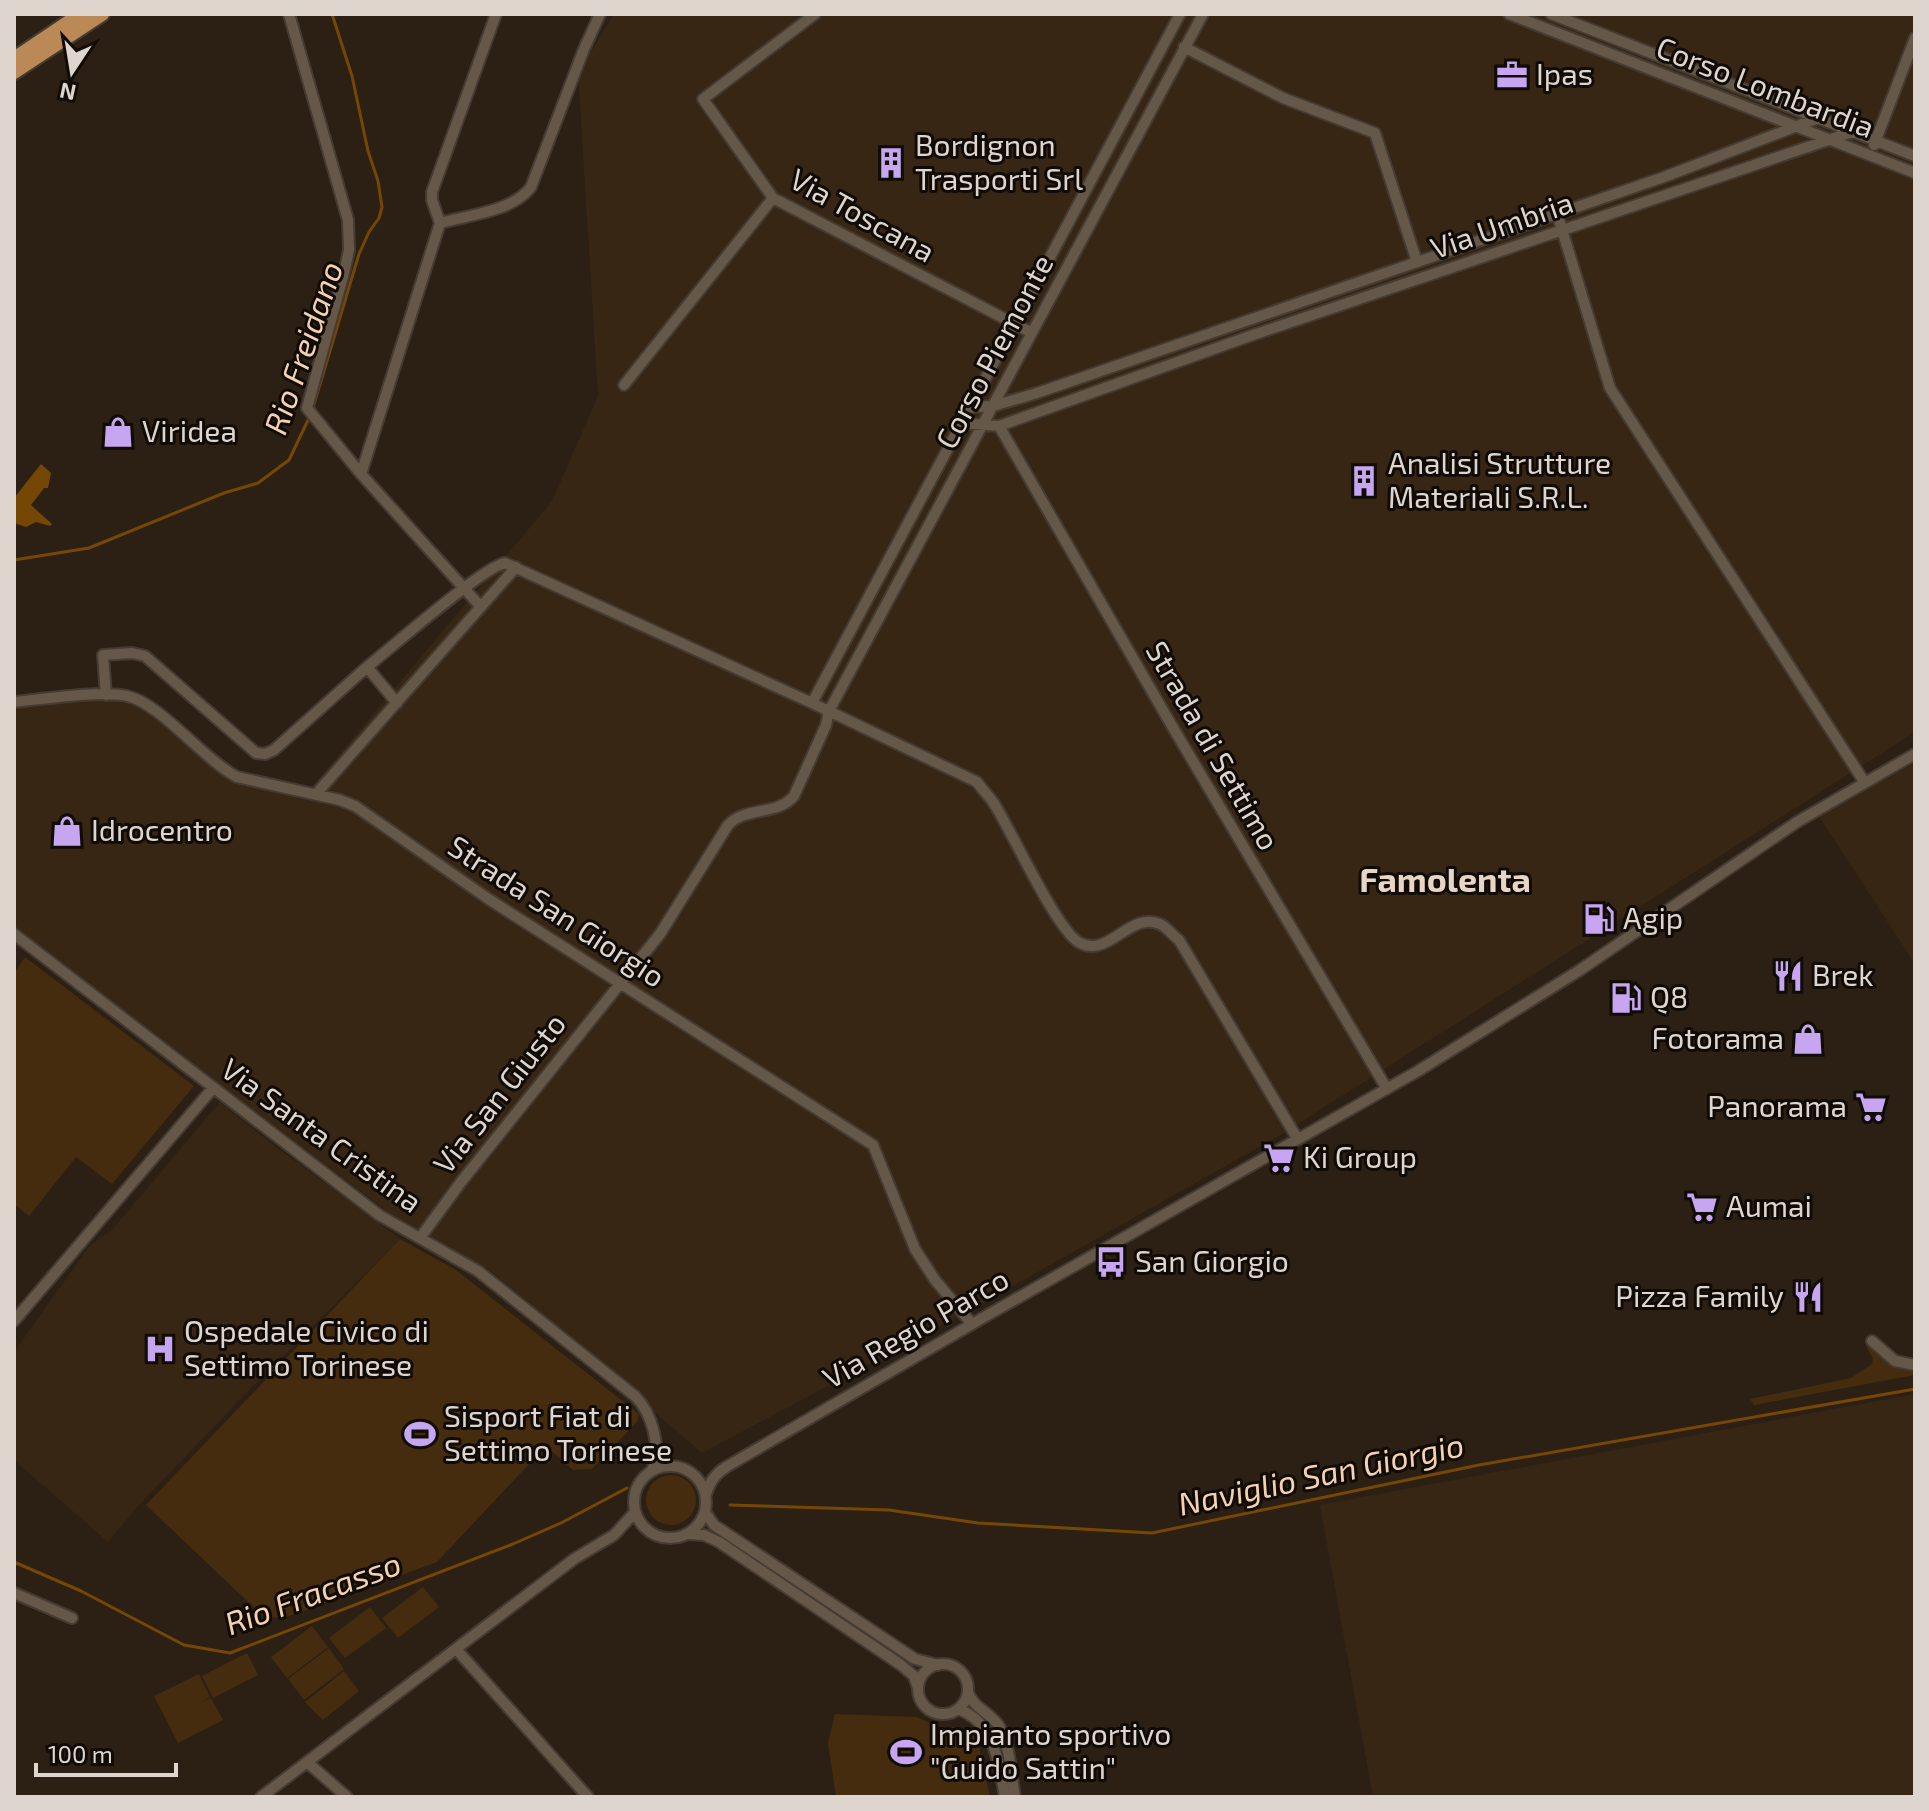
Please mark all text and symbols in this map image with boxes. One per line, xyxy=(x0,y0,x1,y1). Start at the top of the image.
street label: Corso Lombardia xyxy=(1652,28,1880,144)
north arrow xyxy=(32,32,112,112)
place label: Ipas xyxy=(1536,55,1593,91)
office icon: Ipas xyxy=(1495,58,1529,92)
text: N xyxy=(57,78,78,107)
place label: Bordignon Trasporti Srl xyxy=(915,126,1083,196)
building icon: Bordignon Trasporti Srl xyxy=(874,146,908,180)
street label: Via Toscana xyxy=(784,160,941,269)
street label: Via Umbria xyxy=(1425,183,1577,265)
street label: Corso Piemonte xyxy=(927,248,1060,454)
water label: Rio Freidano xyxy=(255,256,349,439)
place label: Viridea xyxy=(142,412,237,448)
shop icon: Viridea xyxy=(101,415,135,449)
place label: Analisi Strutture Materiali S.R.L. xyxy=(1388,444,1611,514)
building icon: Analisi Strutture Materiali S.R.L. xyxy=(1347,464,1381,498)
street label: Strada di Settimo xyxy=(1139,634,1288,856)
place label: Idrocentro xyxy=(91,811,233,847)
shop icon: Idrocentro xyxy=(50,814,84,848)
street label: Strada San Giorgio xyxy=(442,827,672,994)
district label: Famolenta xyxy=(1359,858,1531,899)
place label: Agip xyxy=(1623,899,1683,935)
fuel station icon: Agip xyxy=(1582,902,1616,936)
place label: Brek xyxy=(1812,956,1874,992)
restaurant icon: Brek xyxy=(1771,959,1805,993)
place label: Q8 xyxy=(1650,978,1688,1014)
fuel station icon: Q8 xyxy=(1609,981,1643,1015)
street label: Via San Giusto xyxy=(425,1005,572,1180)
place label: Fotorama xyxy=(1652,1019,1784,1055)
shop icon: Fotorama xyxy=(1791,1022,1825,1056)
street label: Via Santa Cristina xyxy=(215,1050,429,1219)
place label: Panorama xyxy=(1707,1087,1847,1123)
supermarket icon: Panorama xyxy=(1854,1090,1888,1124)
place label: Ki Group xyxy=(1303,1138,1417,1174)
supermarket icon: Ki Group xyxy=(1262,1141,1296,1175)
place label: Aumai xyxy=(1726,1187,1812,1223)
supermarket icon: Aumai xyxy=(1685,1190,1719,1224)
place label: San Giorgio xyxy=(1135,1242,1289,1278)
bus stop icon: San Giorgio xyxy=(1094,1245,1128,1279)
street label: Via Regio Parco xyxy=(816,1260,1014,1395)
place label: Pizza Family xyxy=(1615,1277,1784,1313)
restaurant icon: Pizza Family xyxy=(1791,1280,1825,1314)
place label: Ospedale Civico di Settimo Torinese xyxy=(184,1312,429,1382)
hospital icon: Ospedale Civico di Settimo Torinese xyxy=(143,1332,177,1366)
place label: Sisport Fiat di Settimo Torinese xyxy=(444,1397,672,1467)
sports icon: Sisport Fiat di Settimo Torinese xyxy=(403,1417,437,1451)
water label: Naviglio San Giorgio xyxy=(1174,1424,1467,1523)
water label: Rio Fracasso xyxy=(219,1543,405,1641)
place label: Impianto sportivo "Guido Sattin" xyxy=(930,1715,1171,1785)
scale bar xyxy=(36,1727,176,1777)
sports icon: Impianto sportivo "Guido Sattin" xyxy=(889,1735,923,1769)
text: 100 m xyxy=(48,1739,113,1768)

